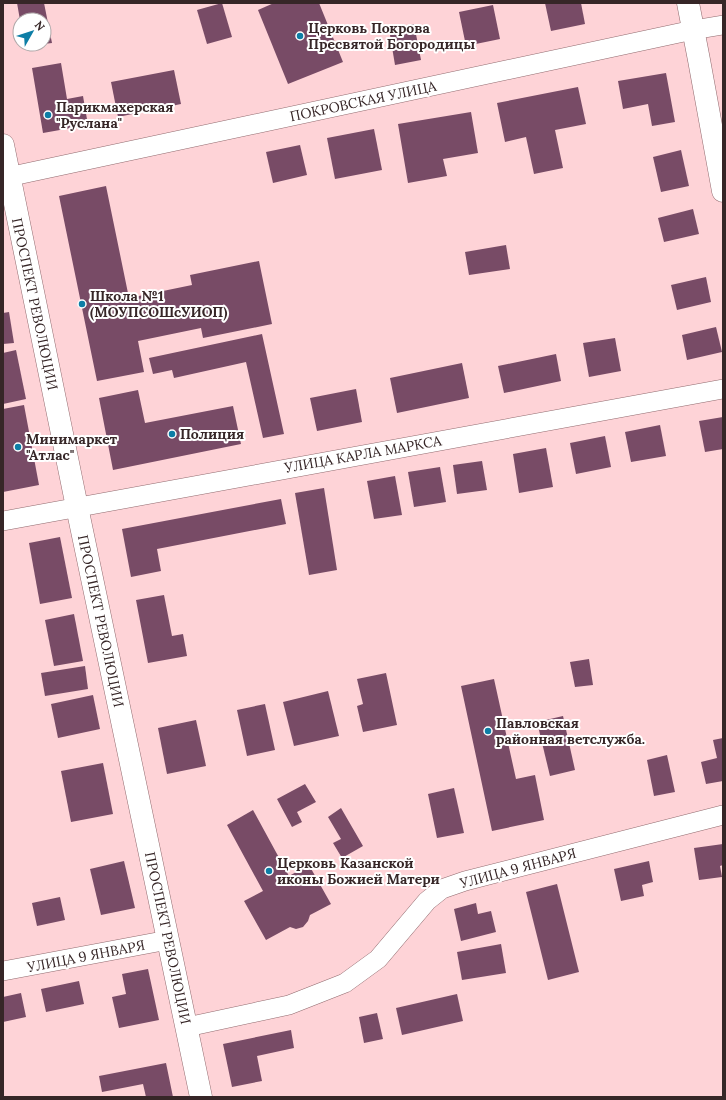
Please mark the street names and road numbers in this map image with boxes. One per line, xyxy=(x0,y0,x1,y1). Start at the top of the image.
street label: ПОКРОВСКАЯ УЛИЦА xyxy=(288,77,438,125)
street label: ПРОСПЕКТ РЕВОЛЮЦИИ xyxy=(8,216,62,392)
street label: УЛИЦА КАРЛА МАРКСА xyxy=(282,431,443,477)
street label: ПРОСПЕКТ РЕВОЛЮЦИИ xyxy=(74,533,128,709)
street label: УЛИЦА 9 ЯНВАРЯ xyxy=(457,844,578,892)
street label: ПРОСПЕКТ РЕВОЛЮЦИИ xyxy=(141,850,195,1026)
street label: УЛИЦА 9 ЯНВАРЯ xyxy=(24,936,147,976)

